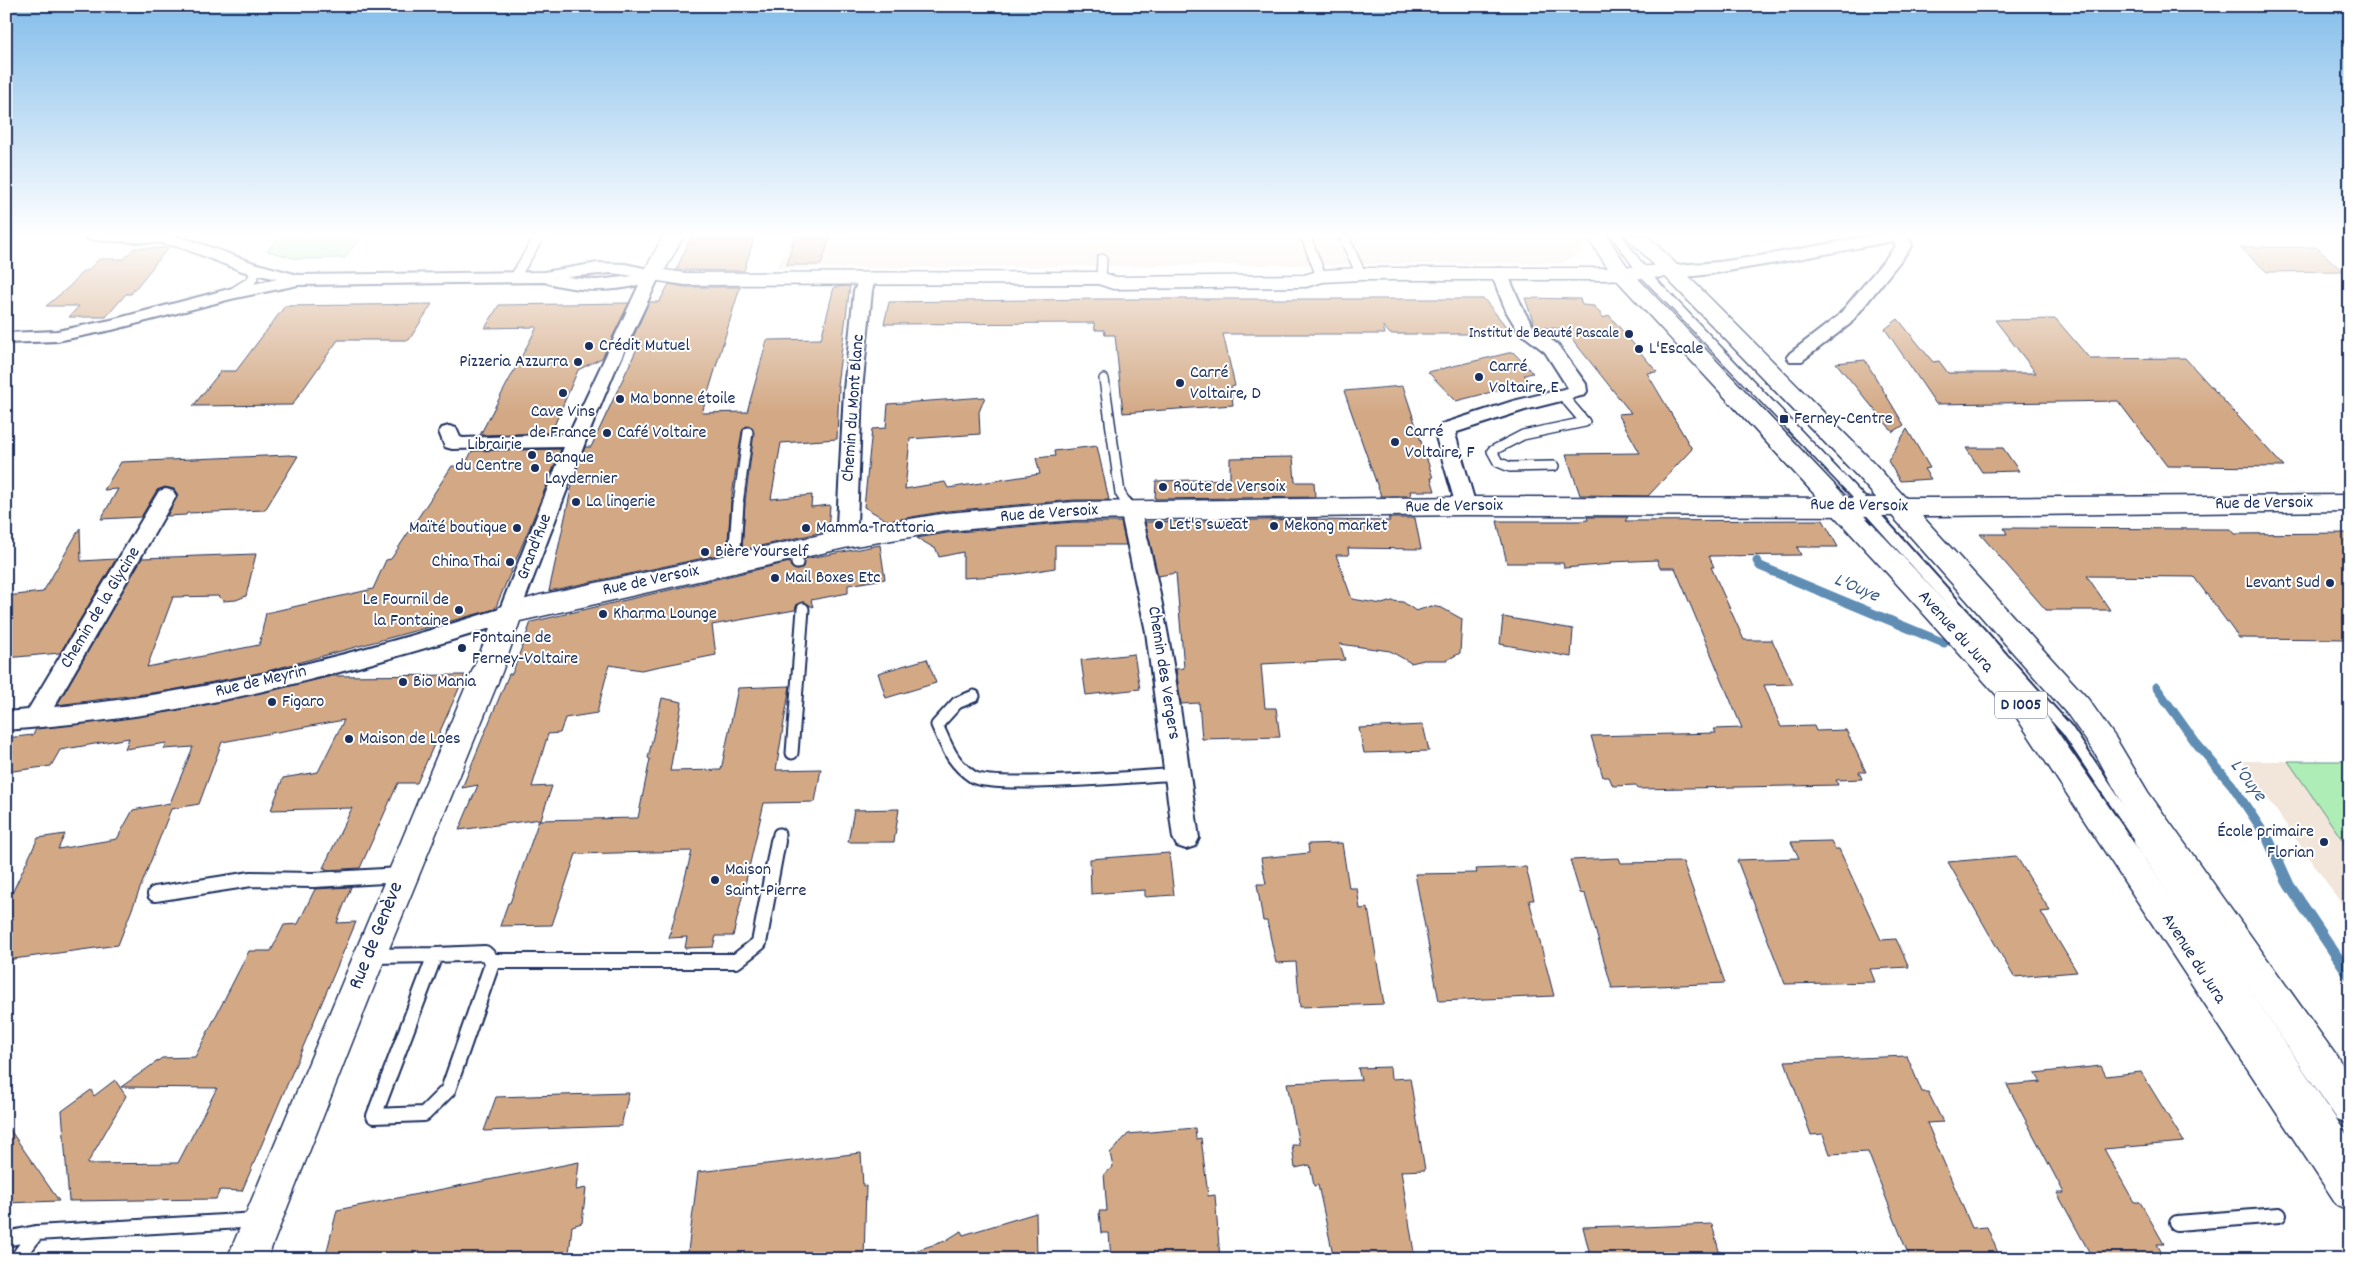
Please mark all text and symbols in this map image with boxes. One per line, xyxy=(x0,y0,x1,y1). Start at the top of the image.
place label: Institut de Beauté Pascale xyxy=(1469,323,1619,345)
marker: Institut de Beauté Pascale xyxy=(1623,328,1635,340)
street label: Chemin du Mont Blanc xyxy=(836,333,872,483)
place label: Crédit Mutuel xyxy=(599,334,690,359)
place label: L'Escale xyxy=(1649,337,1704,362)
marker: Crédit Mutuel xyxy=(583,340,595,352)
marker: L'Escale xyxy=(1633,343,1645,355)
place label: Pizzeria Azzurra xyxy=(459,350,569,375)
place label: Carré Voltaire, E xyxy=(1489,355,1559,401)
marker: Pizzeria Azzurra xyxy=(572,356,584,368)
place label: Carré Voltaire, D xyxy=(1190,361,1261,407)
marker: Carré Voltaire, E xyxy=(1473,371,1485,383)
marker: Carré Voltaire, D xyxy=(1174,377,1186,389)
marker: Cave Vins de France xyxy=(557,387,569,399)
place label: Ma bonne étoile xyxy=(630,387,736,412)
marker: Ma bonne étoile xyxy=(614,393,626,405)
place label: Cave Vins de France xyxy=(529,400,597,446)
place label: Ferney-Centre xyxy=(1794,407,1893,432)
marker: Ferney-Centre xyxy=(1778,413,1790,425)
place label: Carré Voltaire, F xyxy=(1405,420,1475,466)
place label: Café Voltaire xyxy=(617,421,707,446)
marker: Café Voltaire xyxy=(601,427,613,439)
place label: Librairie du Centre xyxy=(455,433,522,479)
marker: Carré Voltaire, F xyxy=(1389,436,1401,448)
place label: Banque Laydernier xyxy=(545,446,618,492)
marker: Librairie du Centre xyxy=(526,449,538,461)
marker: Banque Laydernier xyxy=(529,462,541,474)
place label: Route de Versoix xyxy=(1173,475,1286,500)
marker: Route de Versoix xyxy=(1157,481,1169,493)
place label: La lingerie xyxy=(586,490,656,515)
street label: Rue de Versoix xyxy=(2215,491,2313,517)
street label: Rue de Versoix xyxy=(1810,493,1908,519)
street label: Rue de Versoix xyxy=(1405,494,1503,520)
marker: La lingerie xyxy=(570,496,582,508)
street label: Rue de Versoix xyxy=(999,498,1099,530)
street label: Grand'Rue xyxy=(511,510,559,584)
place label: Let's sweat xyxy=(1169,513,1249,538)
place label: Mekong market xyxy=(1284,514,1388,539)
place label: Maïté boutique xyxy=(409,516,507,541)
place label: Mamma Trattoria xyxy=(816,516,935,541)
marker: Let's sweat xyxy=(1153,519,1165,531)
marker: Mekong market xyxy=(1268,520,1280,532)
marker: Maïté boutique xyxy=(511,522,523,534)
marker: Mamma Trattoria xyxy=(800,522,812,534)
place label: Bière Yourself xyxy=(715,540,809,565)
street label: Chemin de la Glycine xyxy=(55,542,147,674)
marker: Bière Yourself xyxy=(699,546,711,558)
place label: China Thai xyxy=(432,550,500,575)
marker: China Thai xyxy=(504,556,516,568)
street label: Rue de Versoix xyxy=(601,559,702,603)
place label: Mail Boxes Etc xyxy=(785,566,881,591)
water label: L'Ouye xyxy=(1829,567,1884,611)
place label: Levant Sud xyxy=(2246,571,2320,596)
marker: Mail Boxes Etc xyxy=(769,572,781,584)
marker: Levant Sud xyxy=(2324,577,2336,589)
street label: Avenue du Jura xyxy=(1911,585,1999,679)
place label: Le Fournil de la Fontaine xyxy=(363,588,449,634)
place label: Kharma Lounge xyxy=(613,602,717,627)
marker: Le Fournil de la Fontaine xyxy=(453,604,465,616)
street label: Chemin des Vergers xyxy=(1140,605,1186,741)
marker: Kharma Lounge xyxy=(597,608,609,620)
place label: Fontaine de Ferney-Voltaire xyxy=(472,626,578,672)
marker: Fontaine de Ferney-Voltaire xyxy=(456,642,468,654)
street label: Rue de Meyrin xyxy=(213,659,309,705)
place label: Bio Mania xyxy=(413,670,477,695)
marker: Bio Mania xyxy=(397,676,409,688)
place label: Figaro xyxy=(282,690,324,715)
road number: D 1005 xyxy=(1995,692,2047,718)
marker: Figaro xyxy=(266,696,278,708)
place label: Maison de Loes xyxy=(359,727,461,752)
marker: Maison de Loes xyxy=(343,733,355,745)
water label: L'Ouye xyxy=(2222,754,2273,809)
place label: École primaire Florian xyxy=(2217,820,2314,866)
marker: École primaire Florian xyxy=(2318,836,2330,848)
place label: Maison Saint-Pierre xyxy=(725,858,807,904)
marker: Maison Saint-Pierre xyxy=(709,874,721,886)
street label: Rue de Genève xyxy=(342,878,412,994)
street label: Avenue du Jura xyxy=(2154,909,2232,1010)

